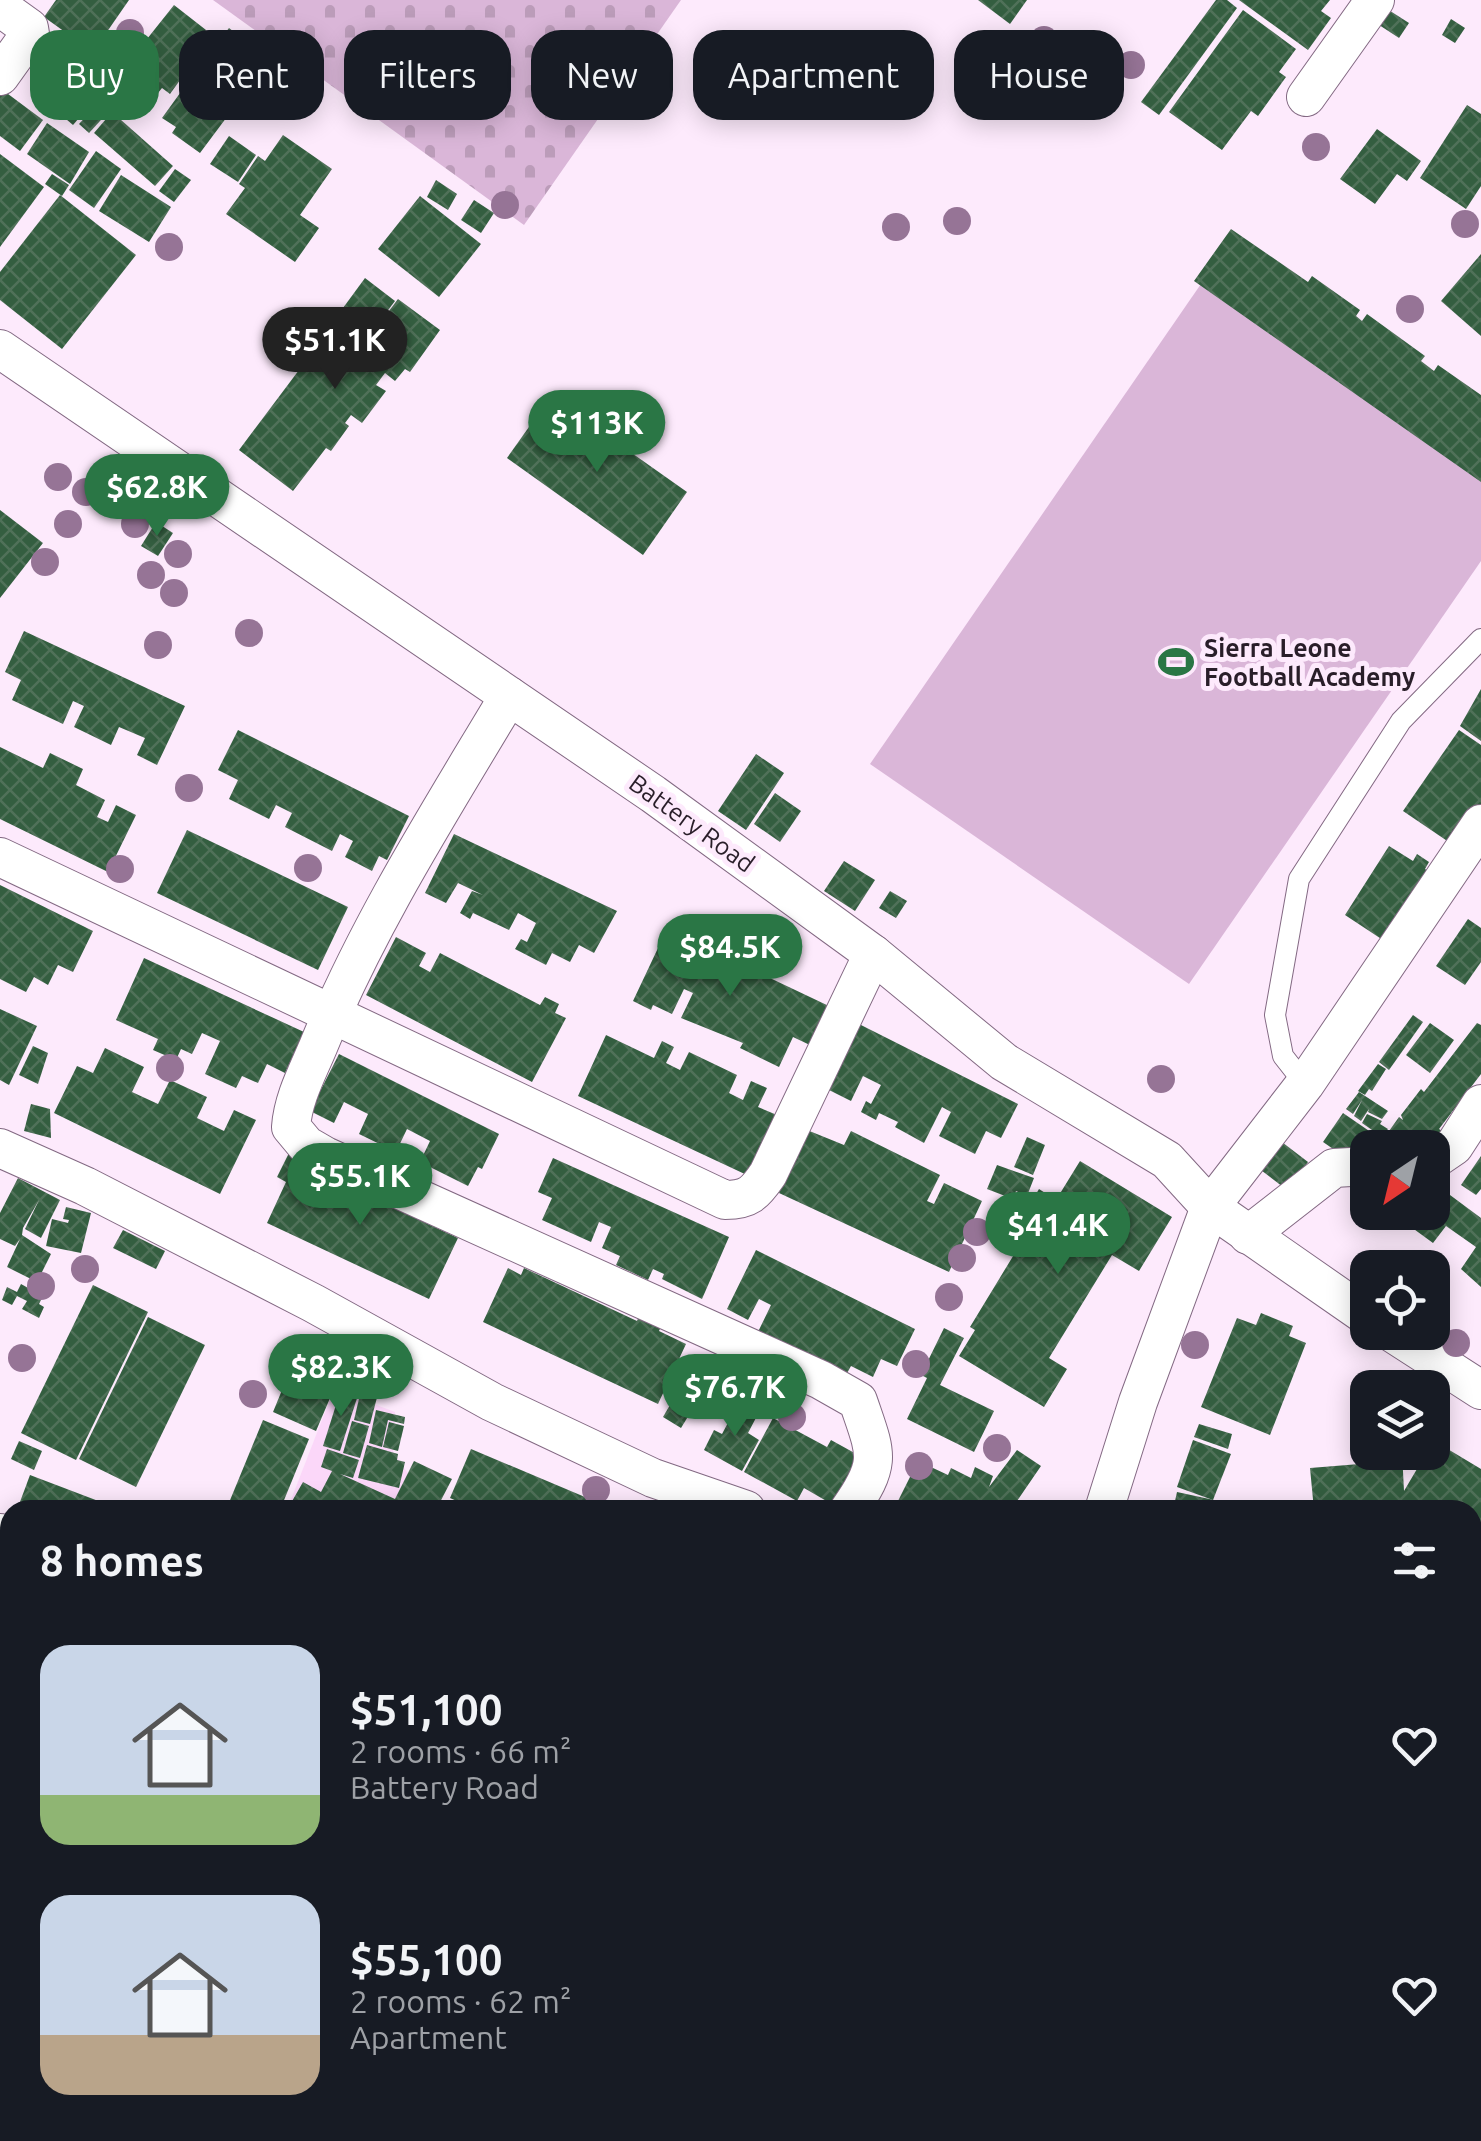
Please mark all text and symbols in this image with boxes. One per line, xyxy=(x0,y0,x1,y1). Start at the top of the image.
chip: Buy xyxy=(30,30,159,120)
chip: Rent xyxy=(179,30,324,120)
chip: Filters xyxy=(344,30,511,120)
chip: New xyxy=(531,30,673,120)
chip: Apartment xyxy=(693,30,934,120)
chip: House xyxy=(954,30,1124,120)
pin: $51.1K xyxy=(254,307,416,392)
text: $51.1K xyxy=(284,321,386,357)
pin: $113K xyxy=(527,390,667,475)
text: $113K xyxy=(550,404,644,440)
pin: $62.8K xyxy=(76,454,238,539)
text: $62.8K xyxy=(106,468,208,504)
place label: Sierra Leone Football Academy xyxy=(1204,634,1415,691)
sports icon: Sierra Leone Football Academy xyxy=(1157,643,1195,681)
street label: Battery Road xyxy=(624,768,760,878)
pin: $84.5K xyxy=(649,914,811,999)
text: $84.5K xyxy=(679,928,781,964)
north arrow xyxy=(1350,1130,1450,1230)
map controls xyxy=(1350,1130,1450,1470)
pin: $55.1K xyxy=(279,1143,441,1228)
text: $55.1K xyxy=(309,1157,411,1193)
pin: $41.4K xyxy=(977,1192,1139,1277)
text: $41.4K xyxy=(1007,1206,1109,1242)
button: locate xyxy=(1350,1250,1450,1350)
pin: $82.3K xyxy=(260,1334,422,1419)
text: $82.3K xyxy=(290,1348,392,1384)
pin: $76.7K xyxy=(654,1354,816,1439)
text: $76.7K xyxy=(684,1368,786,1404)
button: layers xyxy=(1350,1370,1450,1470)
icon: filters xyxy=(1387,1533,1442,1588)
text: 8 homes xyxy=(40,1537,204,1584)
icon: home xyxy=(120,1685,240,1805)
text: $51,100 xyxy=(350,1686,502,1733)
icon: heart xyxy=(1387,1718,1442,1773)
text: 2 rooms · 66 m² xyxy=(350,1733,571,1769)
text: Battery Road xyxy=(350,1769,539,1805)
icon: home xyxy=(120,1935,240,2055)
text: $55,100 xyxy=(350,1936,502,1983)
icon: heart xyxy=(1387,1968,1442,2023)
text: 2 rooms · 62 m² xyxy=(350,1983,571,2019)
text: Apartment xyxy=(350,2019,507,2055)

